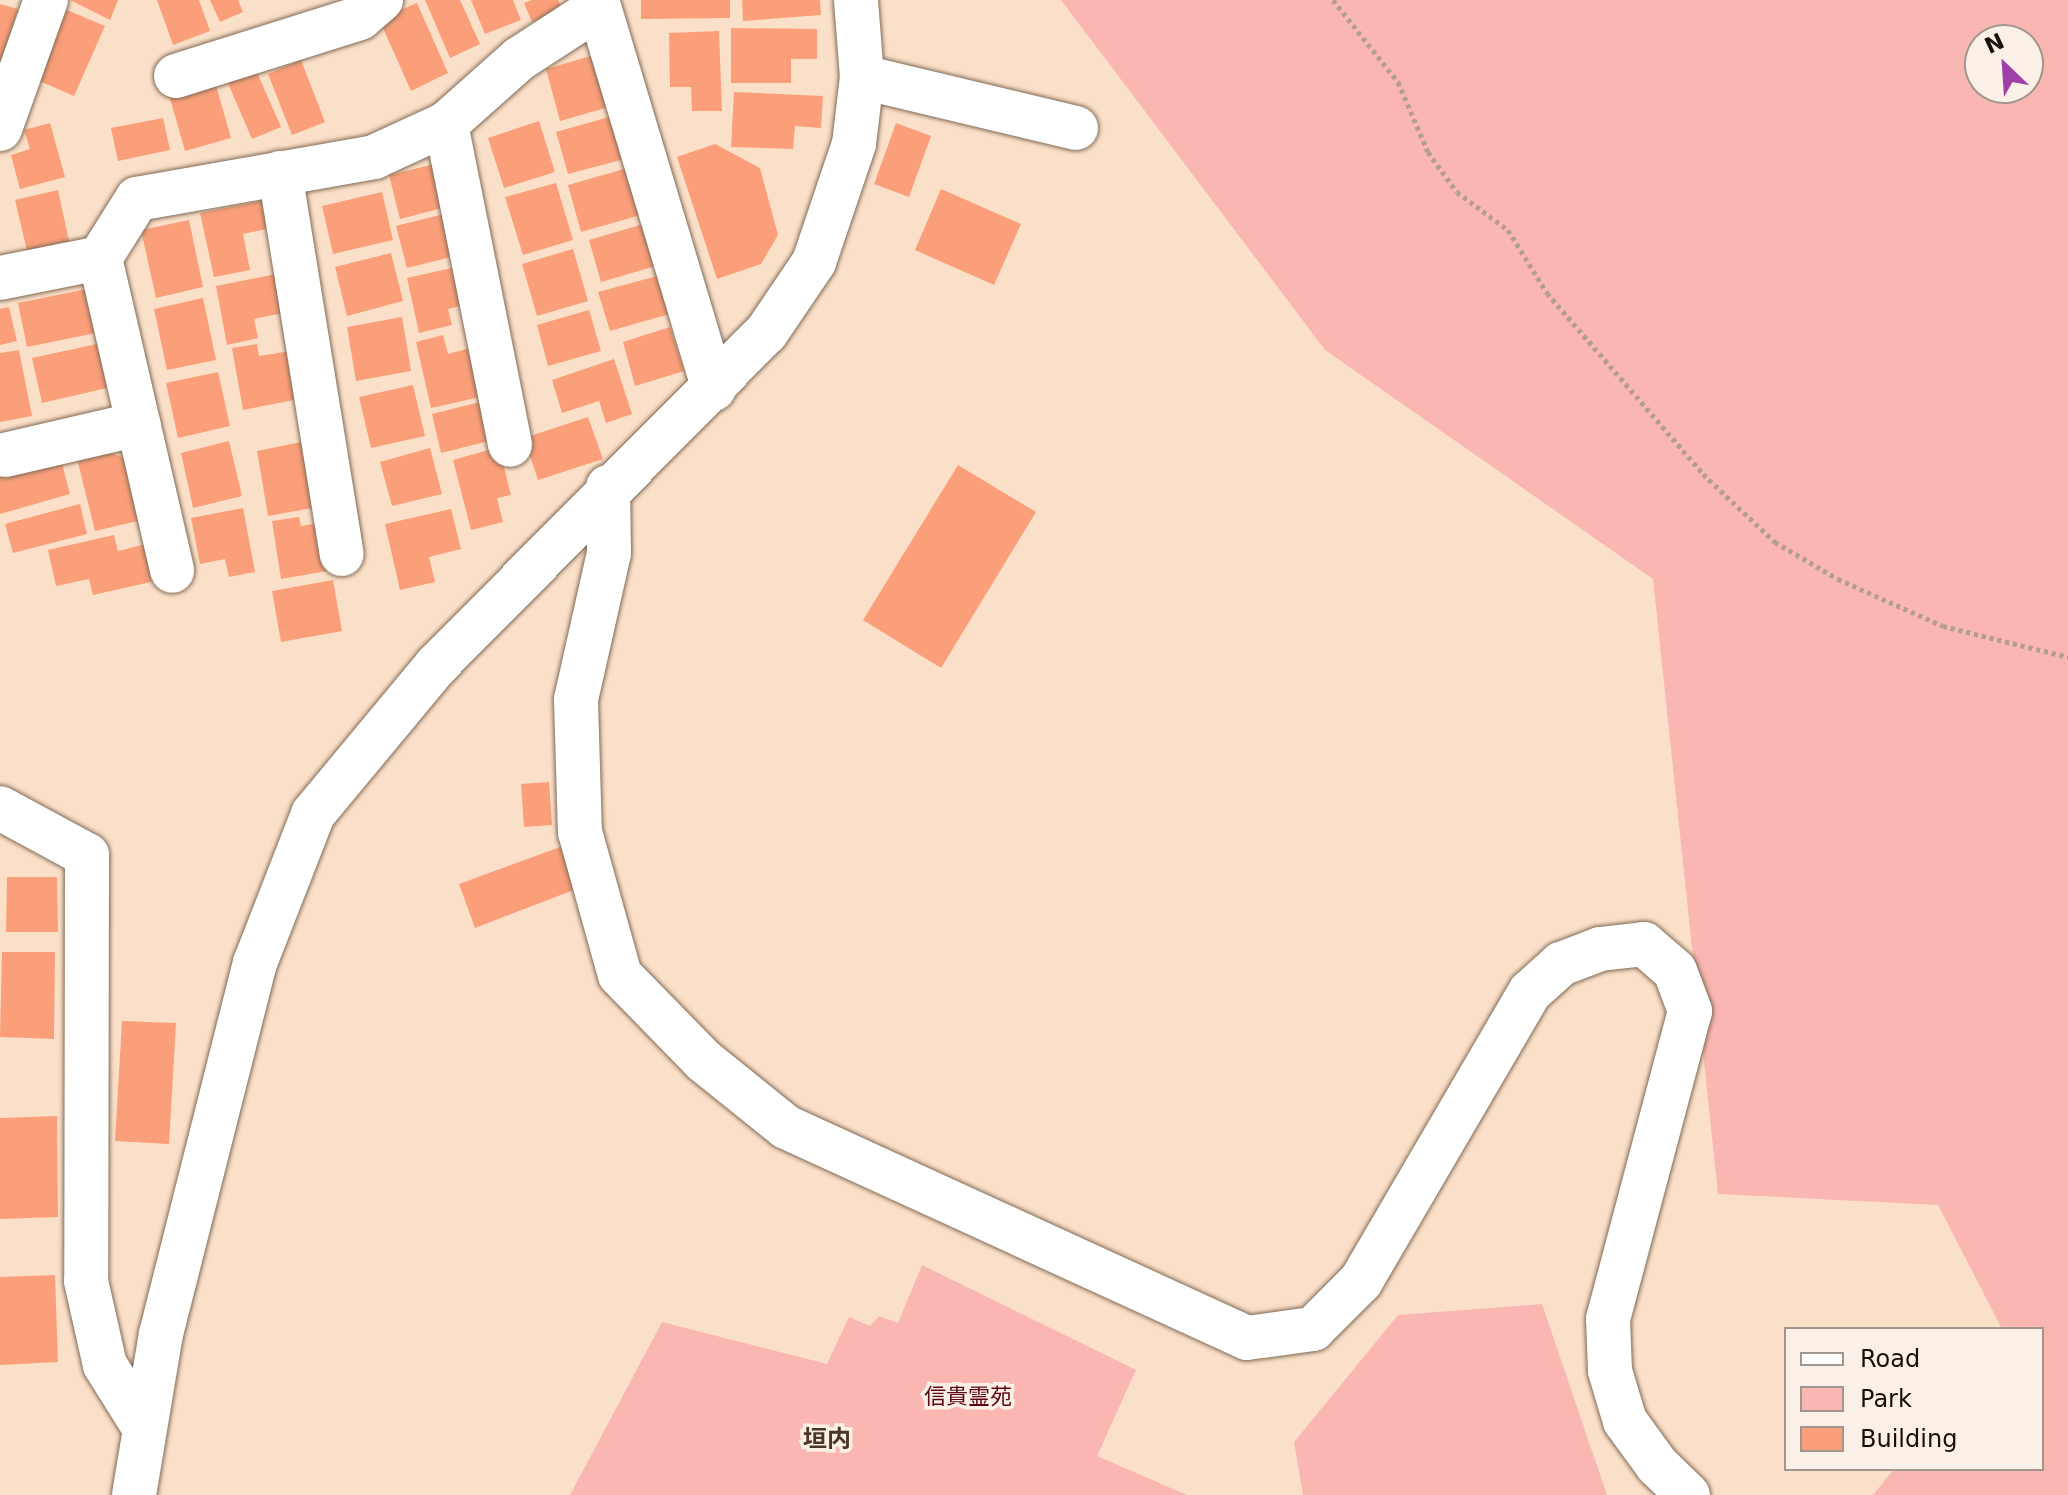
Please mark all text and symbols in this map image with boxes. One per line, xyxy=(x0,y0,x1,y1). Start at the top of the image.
north arrow xyxy=(1964,24,2044,104)
text: N xyxy=(1981,28,2008,59)
legend xyxy=(1784,1327,2044,1471)
text: Road xyxy=(1860,1345,1920,1373)
park label: 信貴霊苑 xyxy=(924,1384,1012,1410)
text: Park xyxy=(1860,1385,1912,1413)
text: Building xyxy=(1860,1425,1957,1453)
district label: 垣内 xyxy=(803,1426,851,1454)

